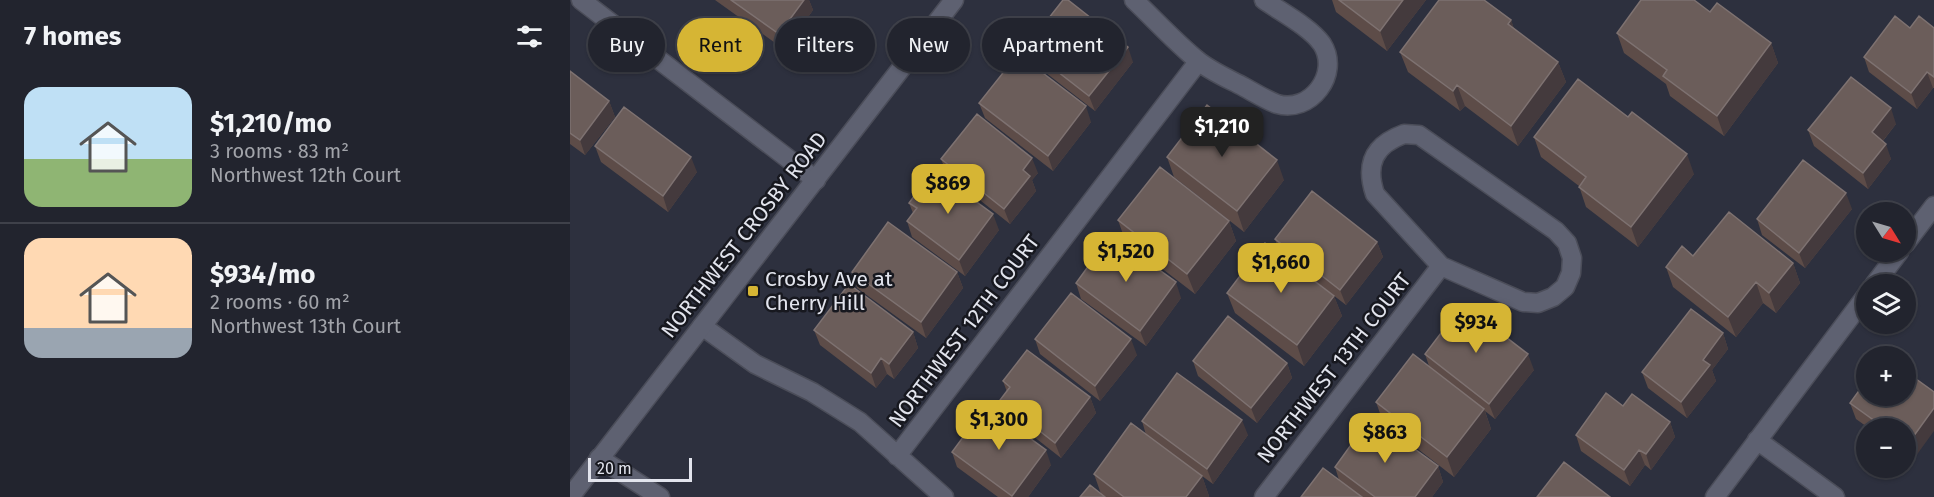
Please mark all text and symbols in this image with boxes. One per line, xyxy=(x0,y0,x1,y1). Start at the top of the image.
chip: Buy xyxy=(588,18,665,72)
chip: Rent xyxy=(677,18,763,72)
chip: Filters xyxy=(775,18,875,72)
chip: New xyxy=(887,18,970,72)
chip: Apartment xyxy=(982,18,1125,72)
icon: filters xyxy=(513,20,546,53)
text: 7 homes xyxy=(24,21,121,52)
pin: $1,210 xyxy=(1173,107,1271,158)
text: $1,210/mo xyxy=(210,108,332,139)
icon: home xyxy=(72,111,144,183)
text: $1,210 xyxy=(1194,114,1250,138)
street label: NORTHWEST CROSBY ROAD xyxy=(656,127,832,343)
text: 3 rooms · 83 m² xyxy=(210,139,349,163)
text: Northwest 12th Court xyxy=(210,163,401,187)
pin: $869 xyxy=(912,164,984,215)
text: $869 xyxy=(926,171,970,195)
north arrow xyxy=(1856,202,1916,262)
map controls xyxy=(1856,202,1916,478)
street label: NORTHWEST 12TH COURT xyxy=(883,229,1045,433)
pin: $1,520 xyxy=(1077,232,1175,283)
text: $1,520 xyxy=(1097,239,1155,263)
pin: $1,660 xyxy=(1232,243,1330,294)
text: $1,660 xyxy=(1252,250,1310,274)
text: $934/mo xyxy=(210,259,315,290)
icon: home xyxy=(72,262,144,334)
place label: Crosby Ave at Cherry Hill xyxy=(765,266,893,316)
street label: NORTHWEST 13TH COURT xyxy=(1251,267,1417,468)
button: layers xyxy=(1856,274,1916,334)
marker: Crosby Ave at Cherry Hill xyxy=(746,284,760,298)
text: 2 rooms · 60 m² xyxy=(210,290,350,314)
pin: $934 xyxy=(1440,303,1512,354)
text: $934 xyxy=(1454,310,1498,334)
text: Northwest 13th Court xyxy=(210,314,401,338)
button: + xyxy=(1856,346,1916,406)
pin: $1,300 xyxy=(950,400,1048,451)
text: $1,300 xyxy=(970,407,1028,431)
pin: $863 xyxy=(1349,413,1421,464)
button: − xyxy=(1856,418,1916,478)
text: $863 xyxy=(1363,420,1407,444)
scale bar xyxy=(588,455,692,482)
text: 20 m xyxy=(597,459,632,478)

